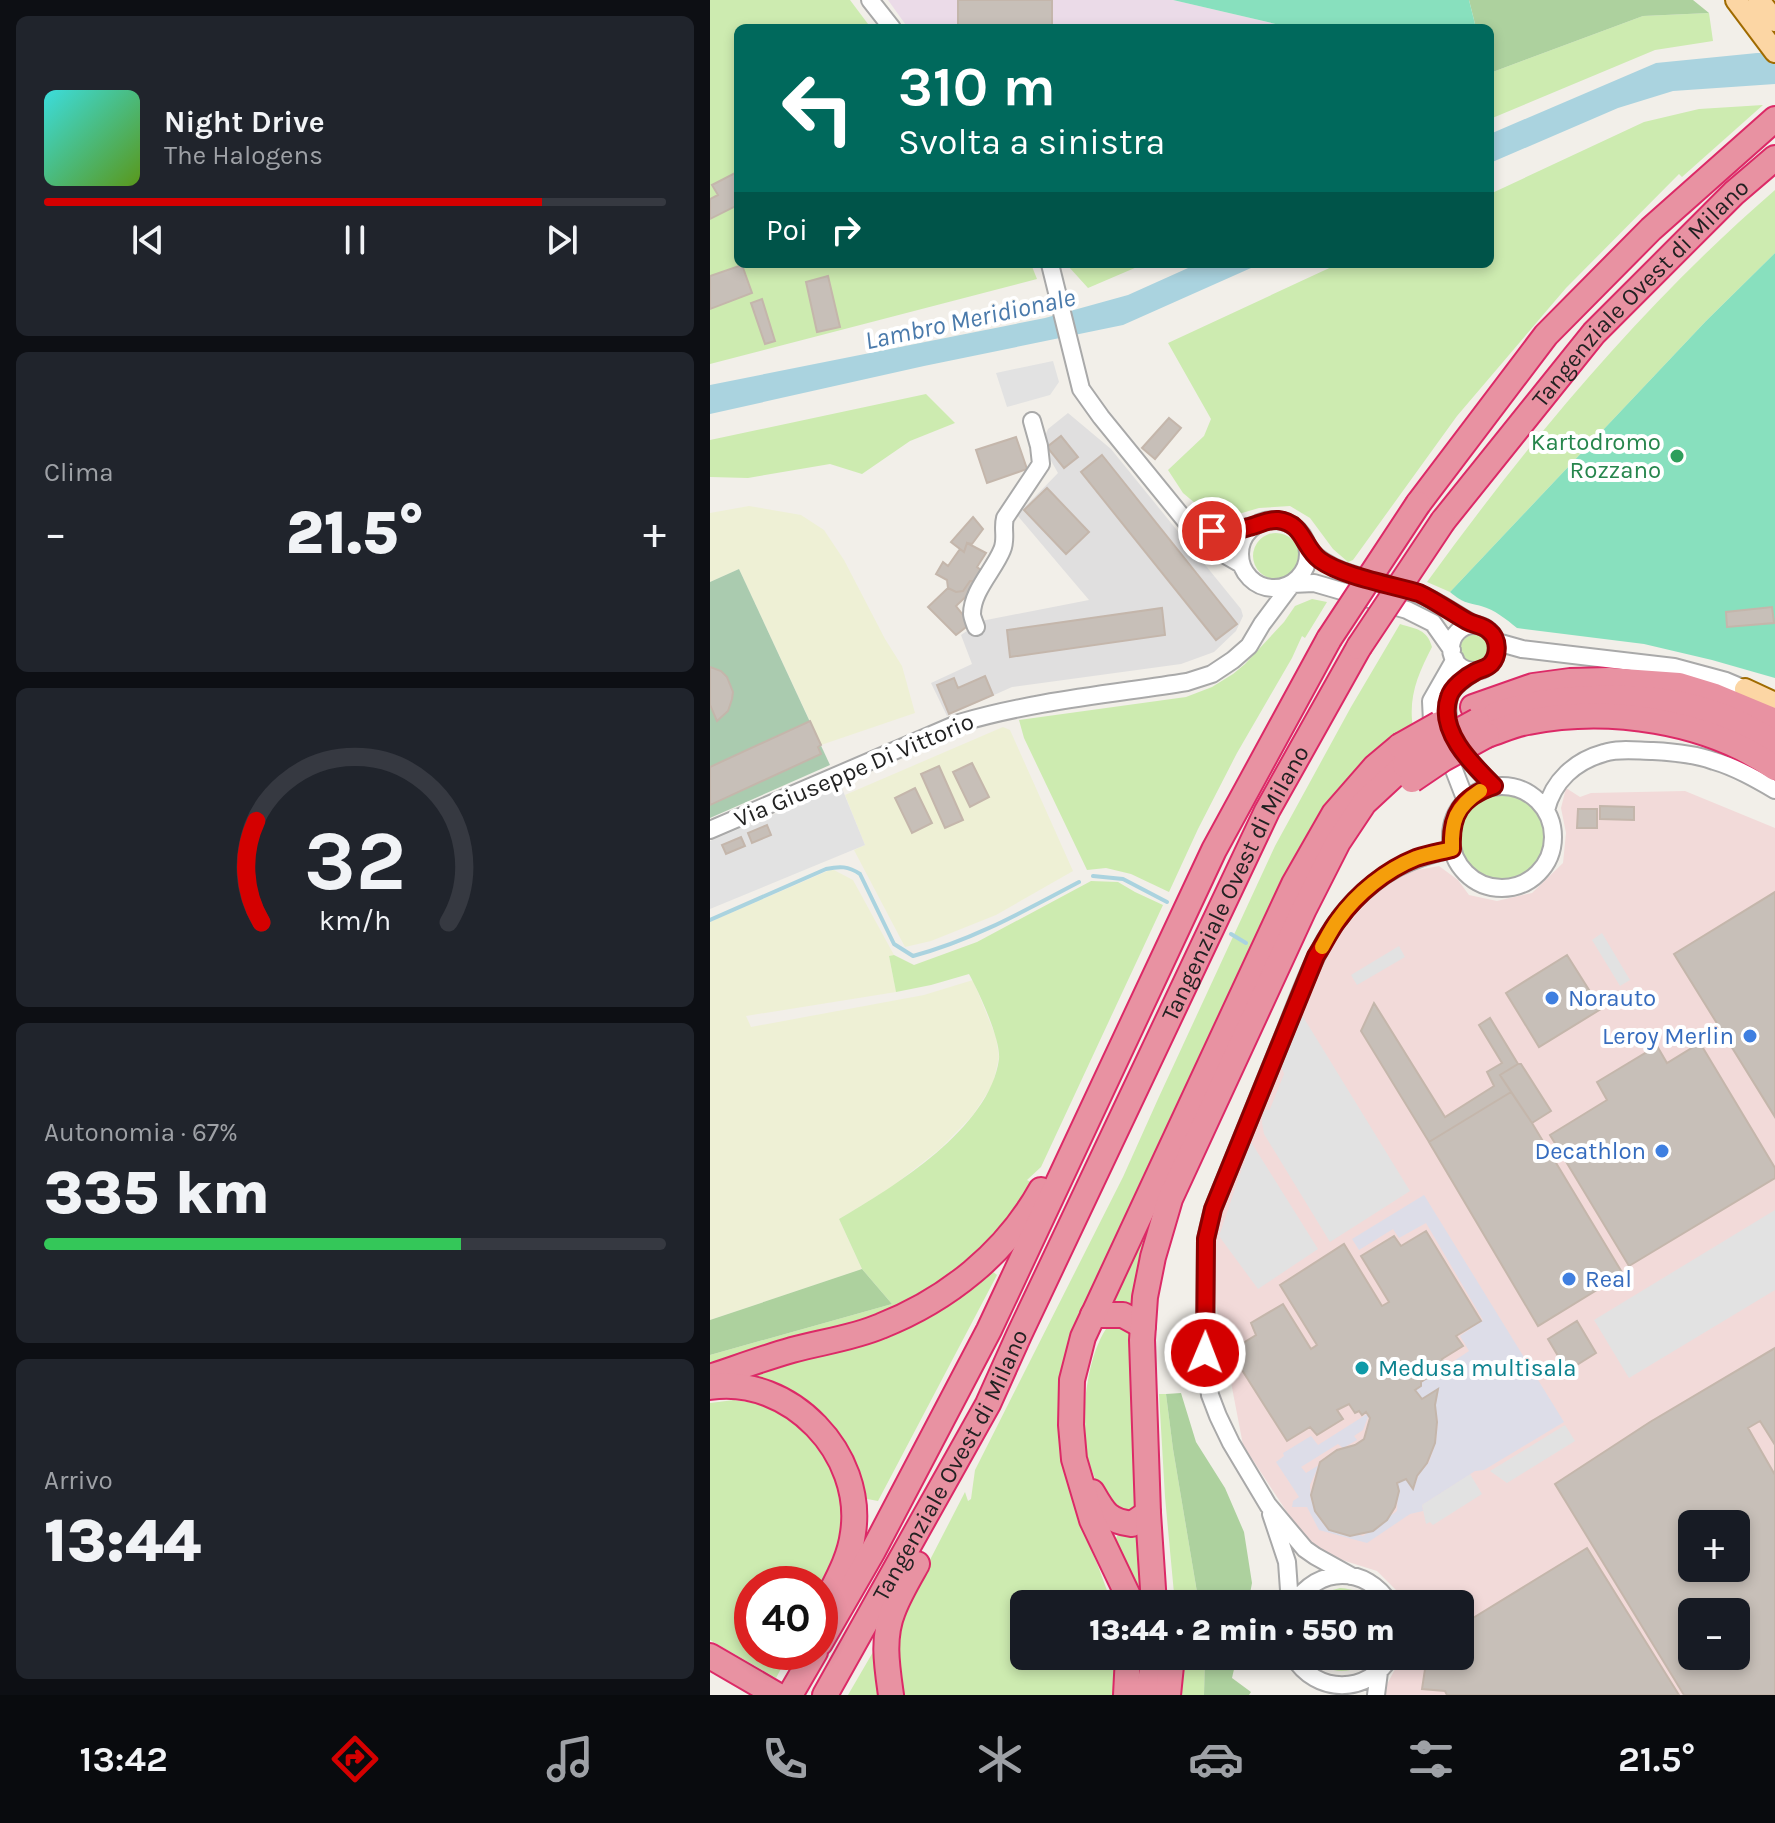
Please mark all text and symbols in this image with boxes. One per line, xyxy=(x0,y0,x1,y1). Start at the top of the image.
text: 310 m xyxy=(898,54,1056,119)
icon: left xyxy=(766,56,870,160)
text: Night Drive xyxy=(164,104,325,140)
text: Svolta a sinistra xyxy=(898,121,1165,163)
text: The Halogens xyxy=(164,140,323,171)
street label: Tangenziale Ovest di Milano xyxy=(1526,173,1754,413)
icon: right xyxy=(824,208,868,252)
text: Poi xyxy=(766,212,808,248)
icon: previous xyxy=(126,218,170,262)
icon: pause xyxy=(333,218,377,262)
icon: next xyxy=(540,218,584,262)
water label: Lambro Meridionale xyxy=(862,282,1078,356)
place label: Kartodromo Rozzano xyxy=(1531,428,1661,484)
marker: Kartodromo Rozzano xyxy=(1668,447,1686,465)
text: Clima xyxy=(44,457,114,488)
pin xyxy=(1178,497,1246,565)
text: 21.5° xyxy=(286,498,424,568)
text: − xyxy=(44,508,67,559)
text: + xyxy=(643,508,666,559)
icon: arrive xyxy=(1190,509,1234,553)
street label: Via Giuseppe Di Vittorio xyxy=(730,707,978,833)
street label: Tangenziale Ovest di Milano xyxy=(1156,740,1315,1026)
text: 32 xyxy=(304,813,406,910)
text: km/h xyxy=(319,905,391,938)
place label: Norauto xyxy=(1568,984,1656,1012)
marker: Norauto xyxy=(1543,989,1561,1007)
place label: Leroy Merlin xyxy=(1602,1022,1734,1050)
marker: Leroy Merlin xyxy=(1741,1027,1759,1045)
text: Autonomia · 67% xyxy=(44,1117,238,1148)
place label: Decathlon xyxy=(1534,1137,1646,1165)
marker: Decathlon xyxy=(1653,1142,1671,1160)
text: 335 km xyxy=(44,1158,270,1228)
place label: Real xyxy=(1585,1265,1632,1293)
marker: Real xyxy=(1560,1270,1578,1288)
position arrow xyxy=(1163,1311,1247,1395)
street label: Tangenziale Ovest di Milano xyxy=(867,1325,1034,1606)
place label: Medusa multisala xyxy=(1378,1354,1577,1382)
marker: Medusa multisala xyxy=(1353,1359,1371,1377)
text: Arrivo xyxy=(44,1465,113,1496)
text: 13:44 xyxy=(44,1506,201,1576)
map controls xyxy=(1678,1510,1750,1670)
button: + xyxy=(1678,1510,1750,1582)
speed limit sign: 40 xyxy=(734,1566,838,1670)
button: − xyxy=(1678,1598,1750,1670)
text: 13:44 · 2 min · 550 m xyxy=(1089,1612,1395,1648)
icon: directions xyxy=(327,1731,383,1787)
icon: music xyxy=(542,1731,598,1787)
icon: phone xyxy=(757,1731,813,1787)
icon: climate xyxy=(972,1731,1028,1787)
icon: car xyxy=(1188,1731,1244,1787)
icon: filters xyxy=(1403,1731,1459,1787)
text: 13:42 xyxy=(80,1738,168,1780)
text: 21.5° xyxy=(1618,1738,1695,1780)

